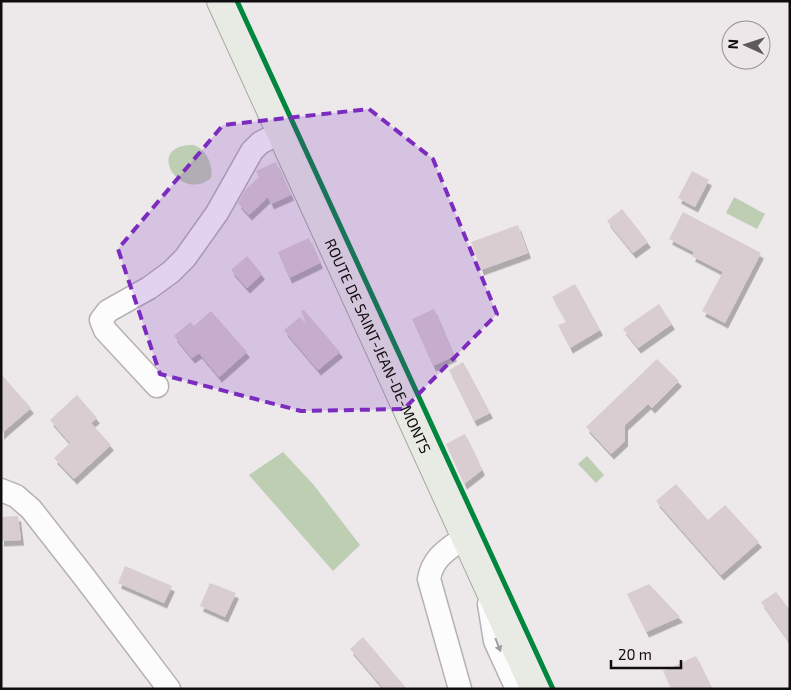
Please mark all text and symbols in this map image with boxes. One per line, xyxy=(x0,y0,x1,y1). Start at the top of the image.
north arrow xyxy=(721,20,771,70)
text: N xyxy=(724,39,741,50)
street label: ROUTE DE SAINT-JEAN-DE-MONTS xyxy=(322,236,435,456)
one-way arrow xyxy=(494,638,502,653)
scale bar xyxy=(611,638,681,670)
text: 20 m xyxy=(618,645,652,663)

